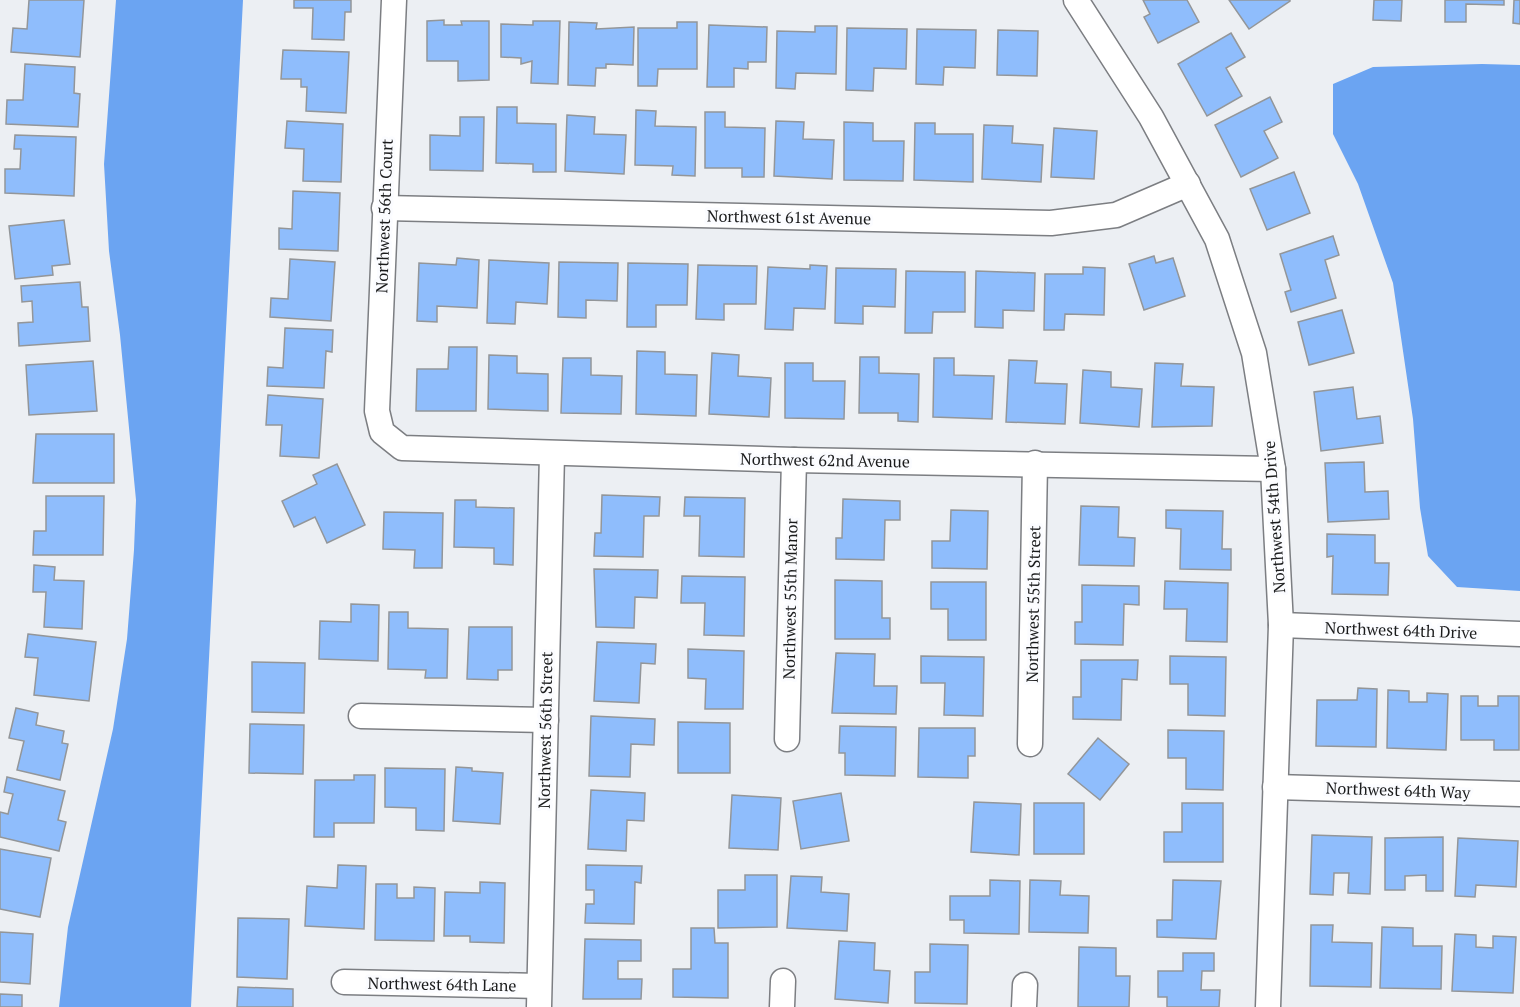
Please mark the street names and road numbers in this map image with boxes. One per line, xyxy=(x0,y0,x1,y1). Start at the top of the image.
street label: Northwest 56th Court xyxy=(370,138,398,294)
street label: Northwest 61st Avenue xyxy=(707,205,871,229)
street label: Northwest 54th Drive xyxy=(1258,440,1290,594)
street label: Northwest 62nd Avenue xyxy=(740,448,910,472)
street label: Northwest 55th Manor xyxy=(778,517,802,680)
street label: Northwest 55th Street xyxy=(1021,525,1045,683)
street label: Northwest 64th Drive xyxy=(1324,616,1478,644)
street label: Northwest 56th Street xyxy=(533,651,557,809)
street label: Northwest 64th Way xyxy=(1325,776,1472,804)
street label: Northwest 64th Lane xyxy=(367,972,517,996)

